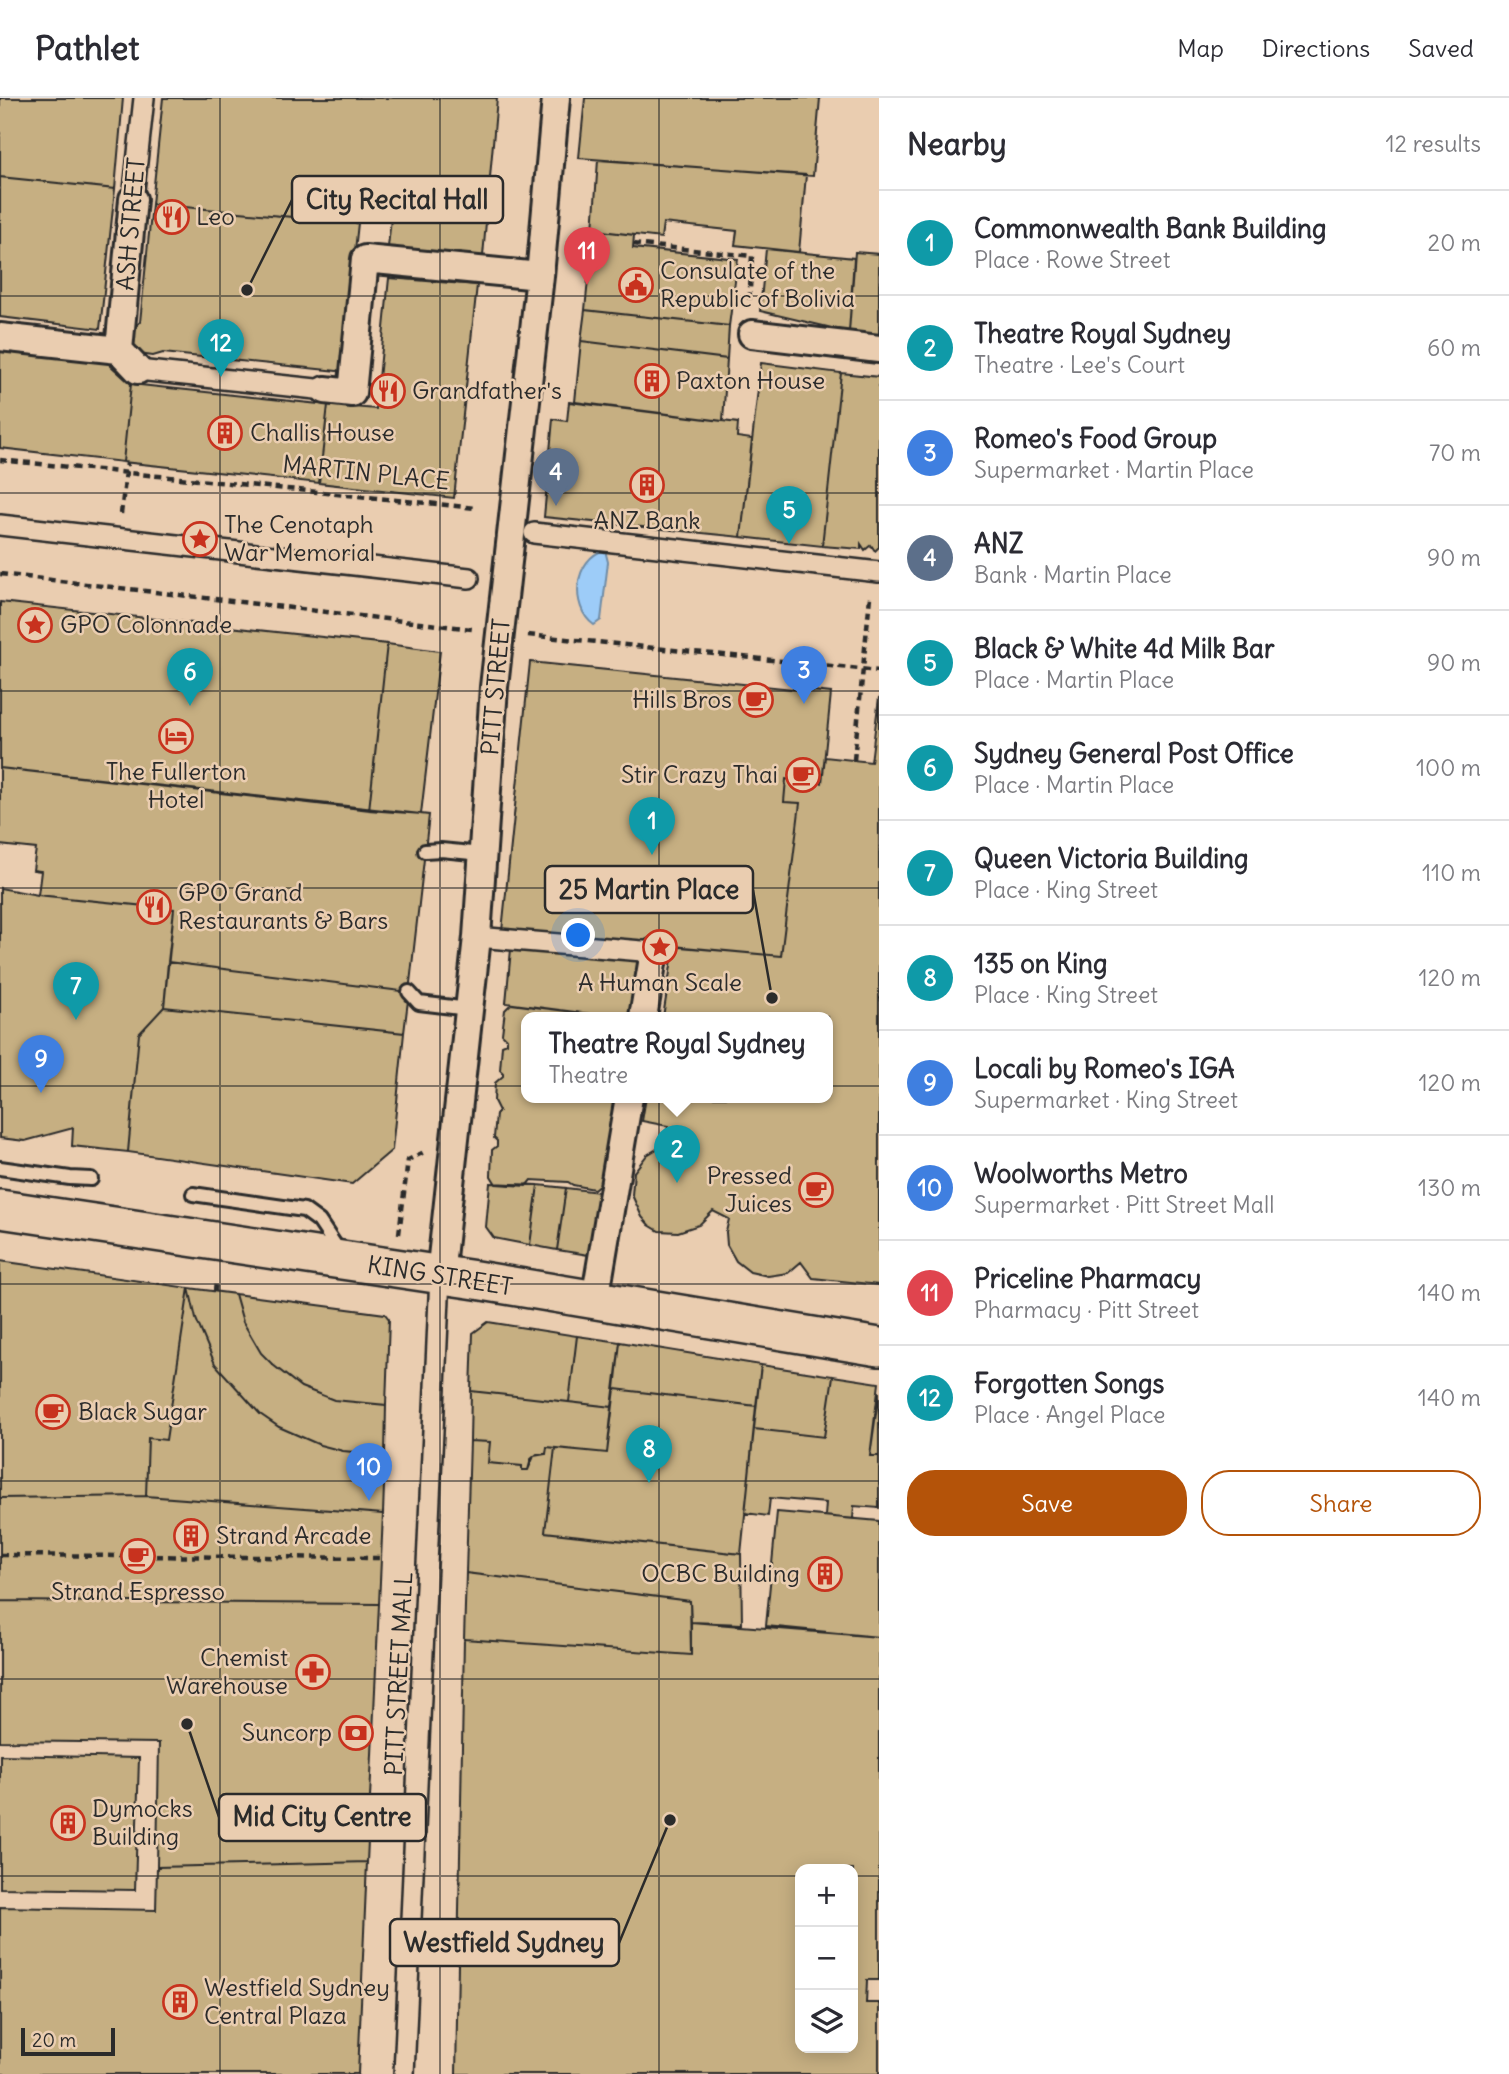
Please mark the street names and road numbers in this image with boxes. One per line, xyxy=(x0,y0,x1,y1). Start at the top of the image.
street label: ASH STREET xyxy=(109,156,151,292)
street label: MARTIN PLACE xyxy=(281,448,451,496)
street label: PITT STREET xyxy=(474,617,516,757)
street label: KING STREET xyxy=(365,1249,515,1301)
street label: PITT STREET MALL xyxy=(378,1571,418,1777)

